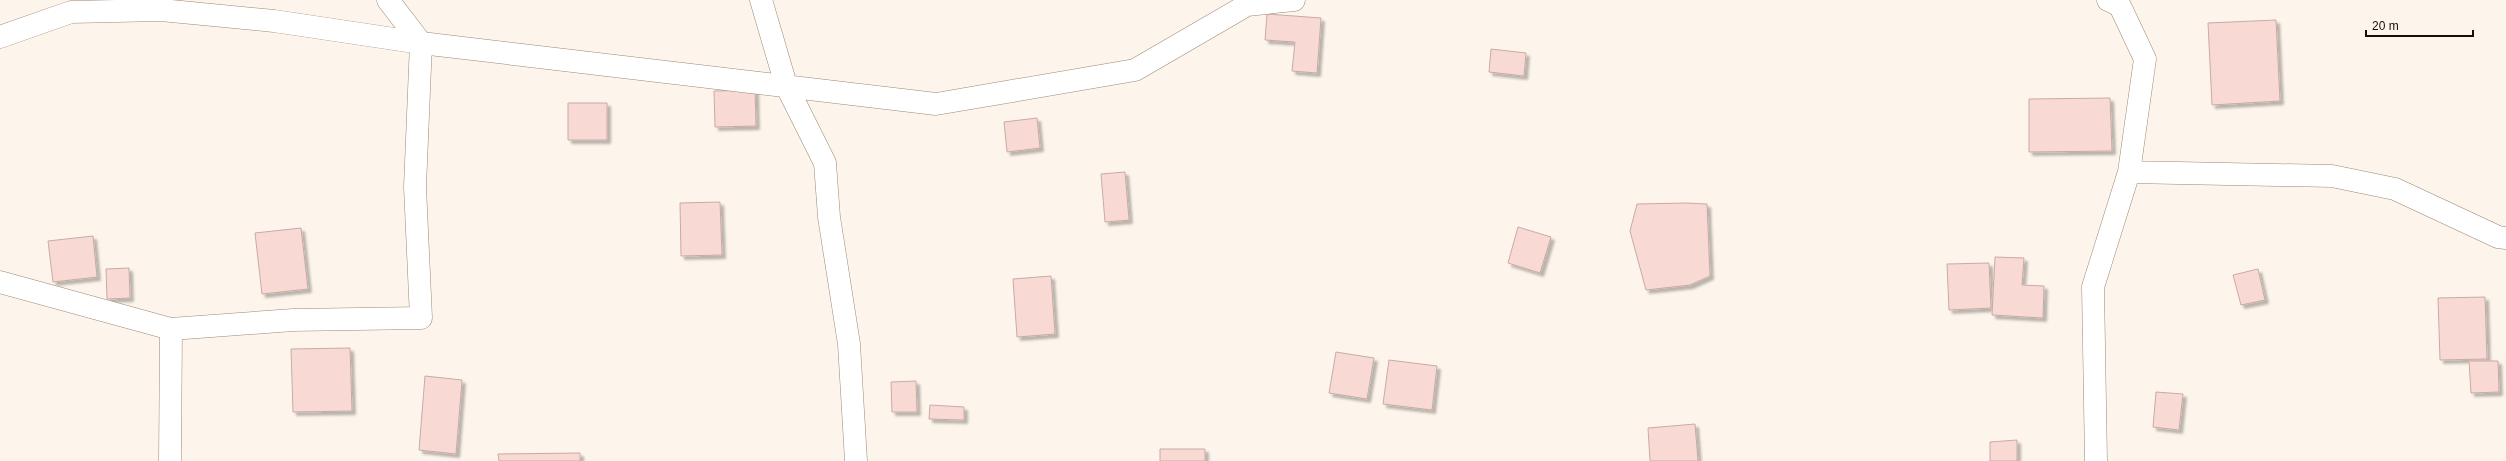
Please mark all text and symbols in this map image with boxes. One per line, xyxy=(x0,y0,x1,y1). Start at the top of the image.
scale bar xyxy=(2366,12,2473,38)
text: 20 m xyxy=(2372,19,2399,33)

